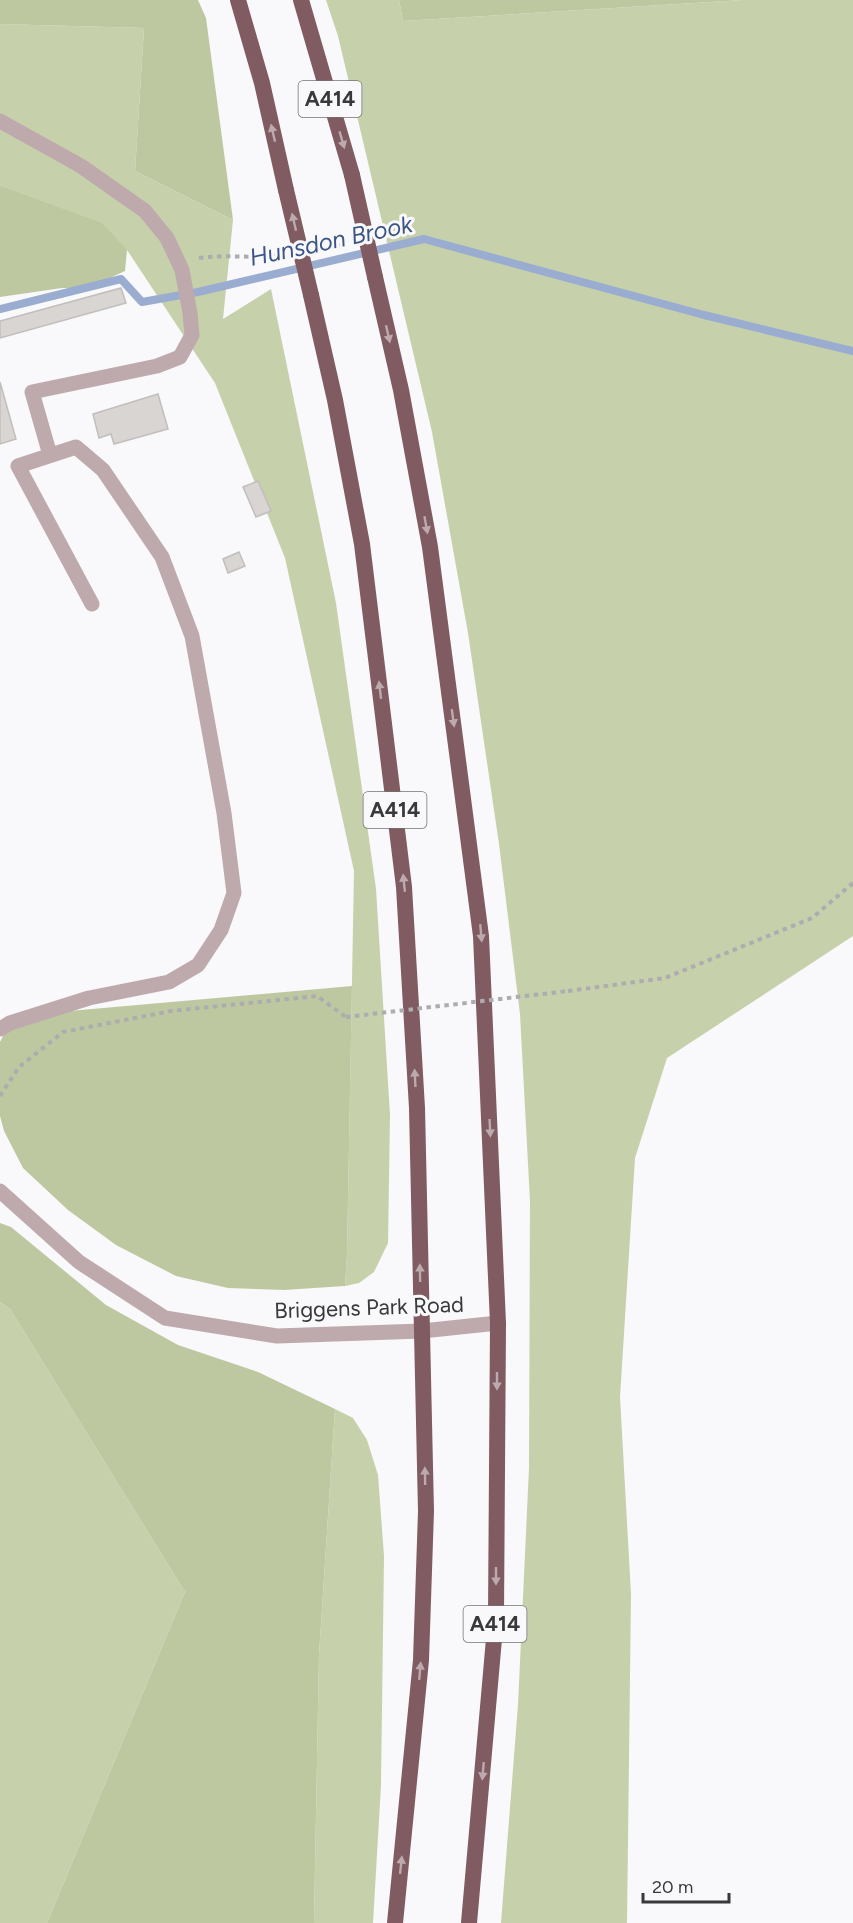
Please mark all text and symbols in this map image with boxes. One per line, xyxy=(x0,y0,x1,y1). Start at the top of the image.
road number: A414 xyxy=(298,81,362,117)
one-way arrow xyxy=(268,123,278,142)
one-way arrow xyxy=(338,131,347,149)
water label: Hunsdon Brook xyxy=(247,209,416,272)
one-way arrow xyxy=(288,212,298,231)
one-way arrow xyxy=(384,324,394,343)
one-way arrow xyxy=(422,516,431,535)
one-way arrow xyxy=(375,680,385,699)
one-way arrow xyxy=(448,709,458,728)
road number: A414 xyxy=(364,792,426,828)
one-way arrow xyxy=(399,874,409,893)
one-way arrow xyxy=(476,924,485,943)
one-way arrow xyxy=(410,1068,419,1087)
one-way arrow xyxy=(485,1119,494,1138)
one-way arrow xyxy=(416,1263,425,1282)
street label: Briggens Park Road xyxy=(274,1291,464,1324)
one-way arrow xyxy=(492,1372,502,1391)
one-way arrow xyxy=(421,1466,430,1485)
one-way arrow xyxy=(491,1567,501,1586)
road number: A414 xyxy=(464,1606,526,1642)
one-way arrow xyxy=(415,1661,425,1680)
one-way arrow xyxy=(478,1761,488,1780)
one-way arrow xyxy=(396,1855,406,1874)
scale bar xyxy=(643,1866,728,1904)
text: 20 m xyxy=(652,1876,693,1898)

